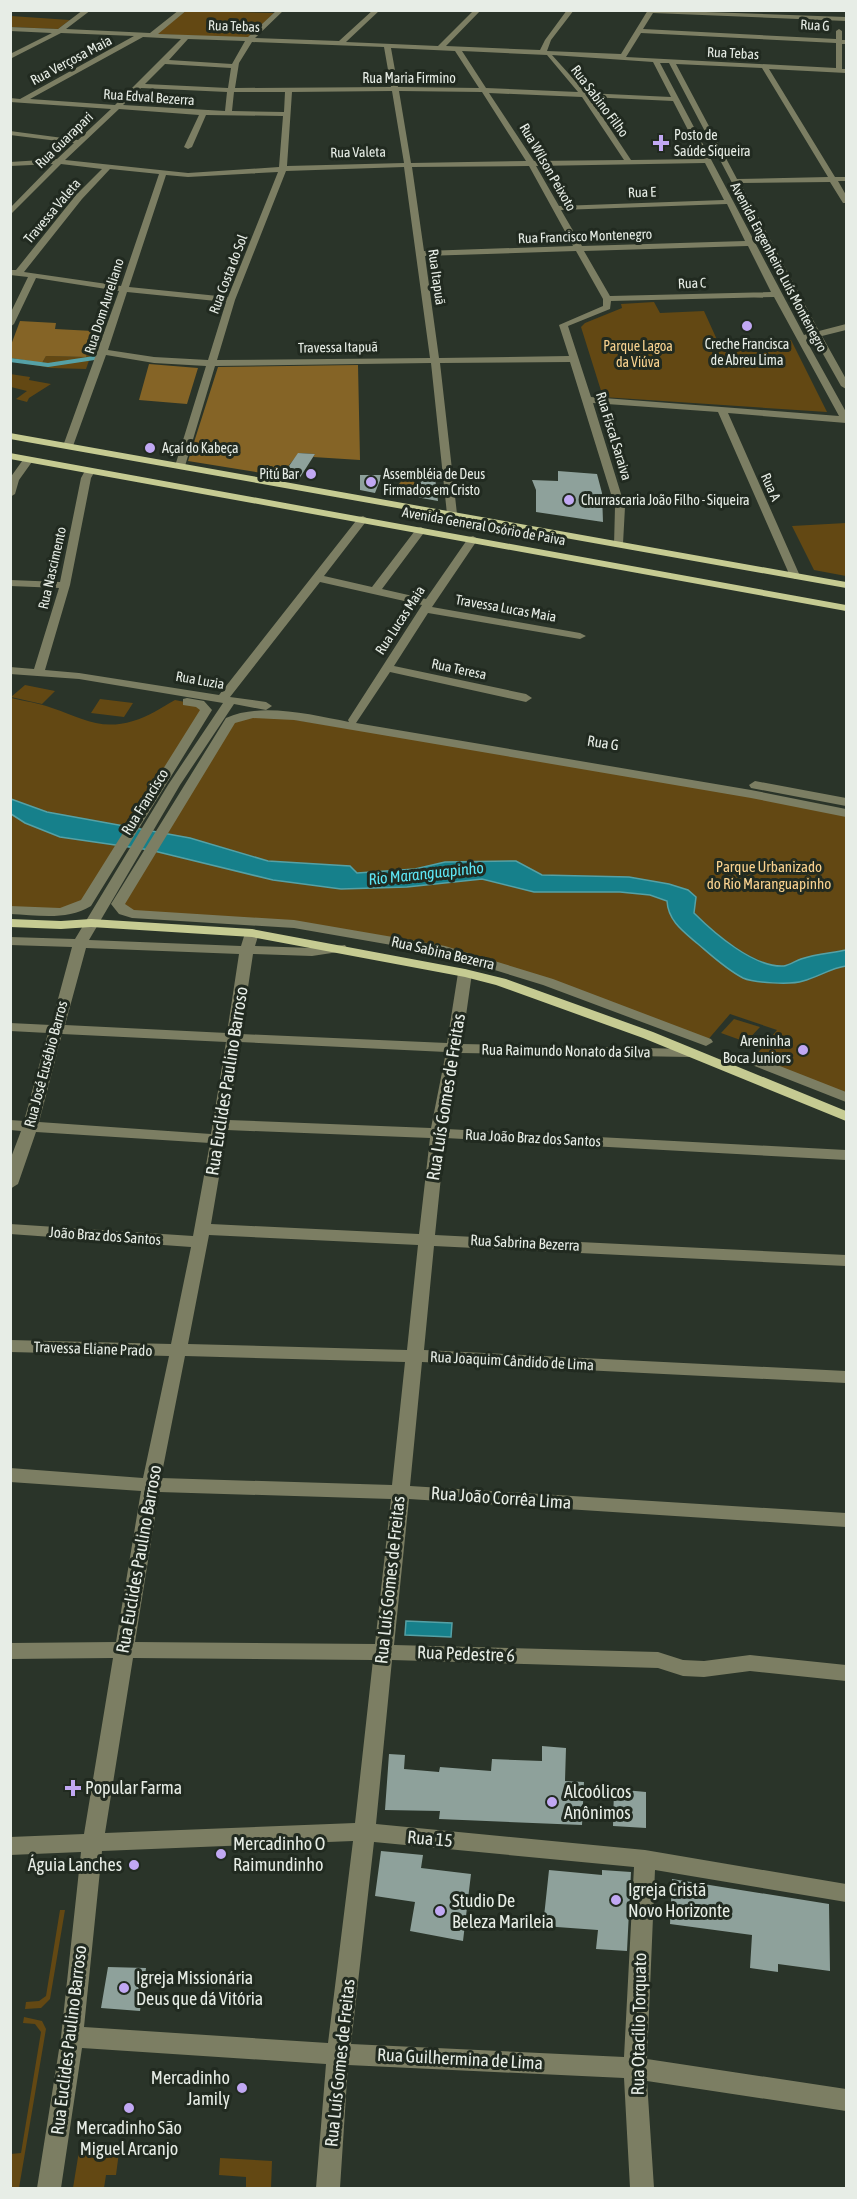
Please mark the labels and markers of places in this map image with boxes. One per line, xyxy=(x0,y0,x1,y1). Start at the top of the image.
place label: Posto de Saúde Siqueira xyxy=(674,127,751,159)
marker: Posto de Saúde Siqueira xyxy=(652,134,670,152)
marker: Creche Francisca de Abreu Lima xyxy=(740,319,754,333)
place label: Creche Francisca de Abreu Lima xyxy=(705,336,789,368)
place label: Açaí do Kabeça xyxy=(162,440,239,456)
marker: Açaí do Kabeça xyxy=(143,441,157,455)
place label: Pitú Bar xyxy=(259,466,300,482)
place label: Assembléia de Deus Firmados em Cristo xyxy=(383,466,485,498)
marker: Pitú Bar xyxy=(304,467,318,481)
marker: Assembléia de Deus Firmados em Cristo xyxy=(364,475,378,489)
place label: Churrascaria João Filho - Siqueira xyxy=(581,492,750,508)
marker: Churrascaria João Filho - Siqueira xyxy=(562,493,576,507)
place label: Areninha Boca Juniors xyxy=(723,1032,791,1066)
marker: Areninha Boca Juniors xyxy=(796,1043,810,1057)
place label: Popular Farma xyxy=(85,1777,182,1798)
marker: Popular Farma xyxy=(66,1781,80,1795)
place label: Alcoólicos Anônimos xyxy=(564,1781,631,1823)
marker: Alcoólicos Anônimos xyxy=(545,1795,559,1809)
place label: Mercadinho O Raimundinho xyxy=(233,1833,325,1875)
marker: Mercadinho O Raimundinho xyxy=(214,1847,228,1861)
place label: Águia Lanches xyxy=(28,1854,122,1875)
marker: Águia Lanches xyxy=(127,1858,141,1872)
place label: Igreja Cristã Novo Horizonte xyxy=(628,1879,730,1921)
place label: Studio De Beleza Marileia xyxy=(452,1890,554,1932)
marker: Igreja Cristã Novo Horizonte xyxy=(609,1893,623,1907)
marker: Studio De Beleza Marileia xyxy=(433,1904,447,1918)
place label: Igreja Missionária Deus que dá Vitória xyxy=(136,1967,263,2009)
marker: Igreja Missionária Deus que dá Vitória xyxy=(117,1981,131,1995)
place label: Mercadinho Jamily xyxy=(151,2067,230,2109)
marker: Mercadinho Jamily xyxy=(235,2081,249,2095)
marker: Mercadinho São Miguel Arcanjo xyxy=(122,2101,136,2115)
place label: Mercadinho São Miguel Arcanjo xyxy=(76,2117,182,2159)

